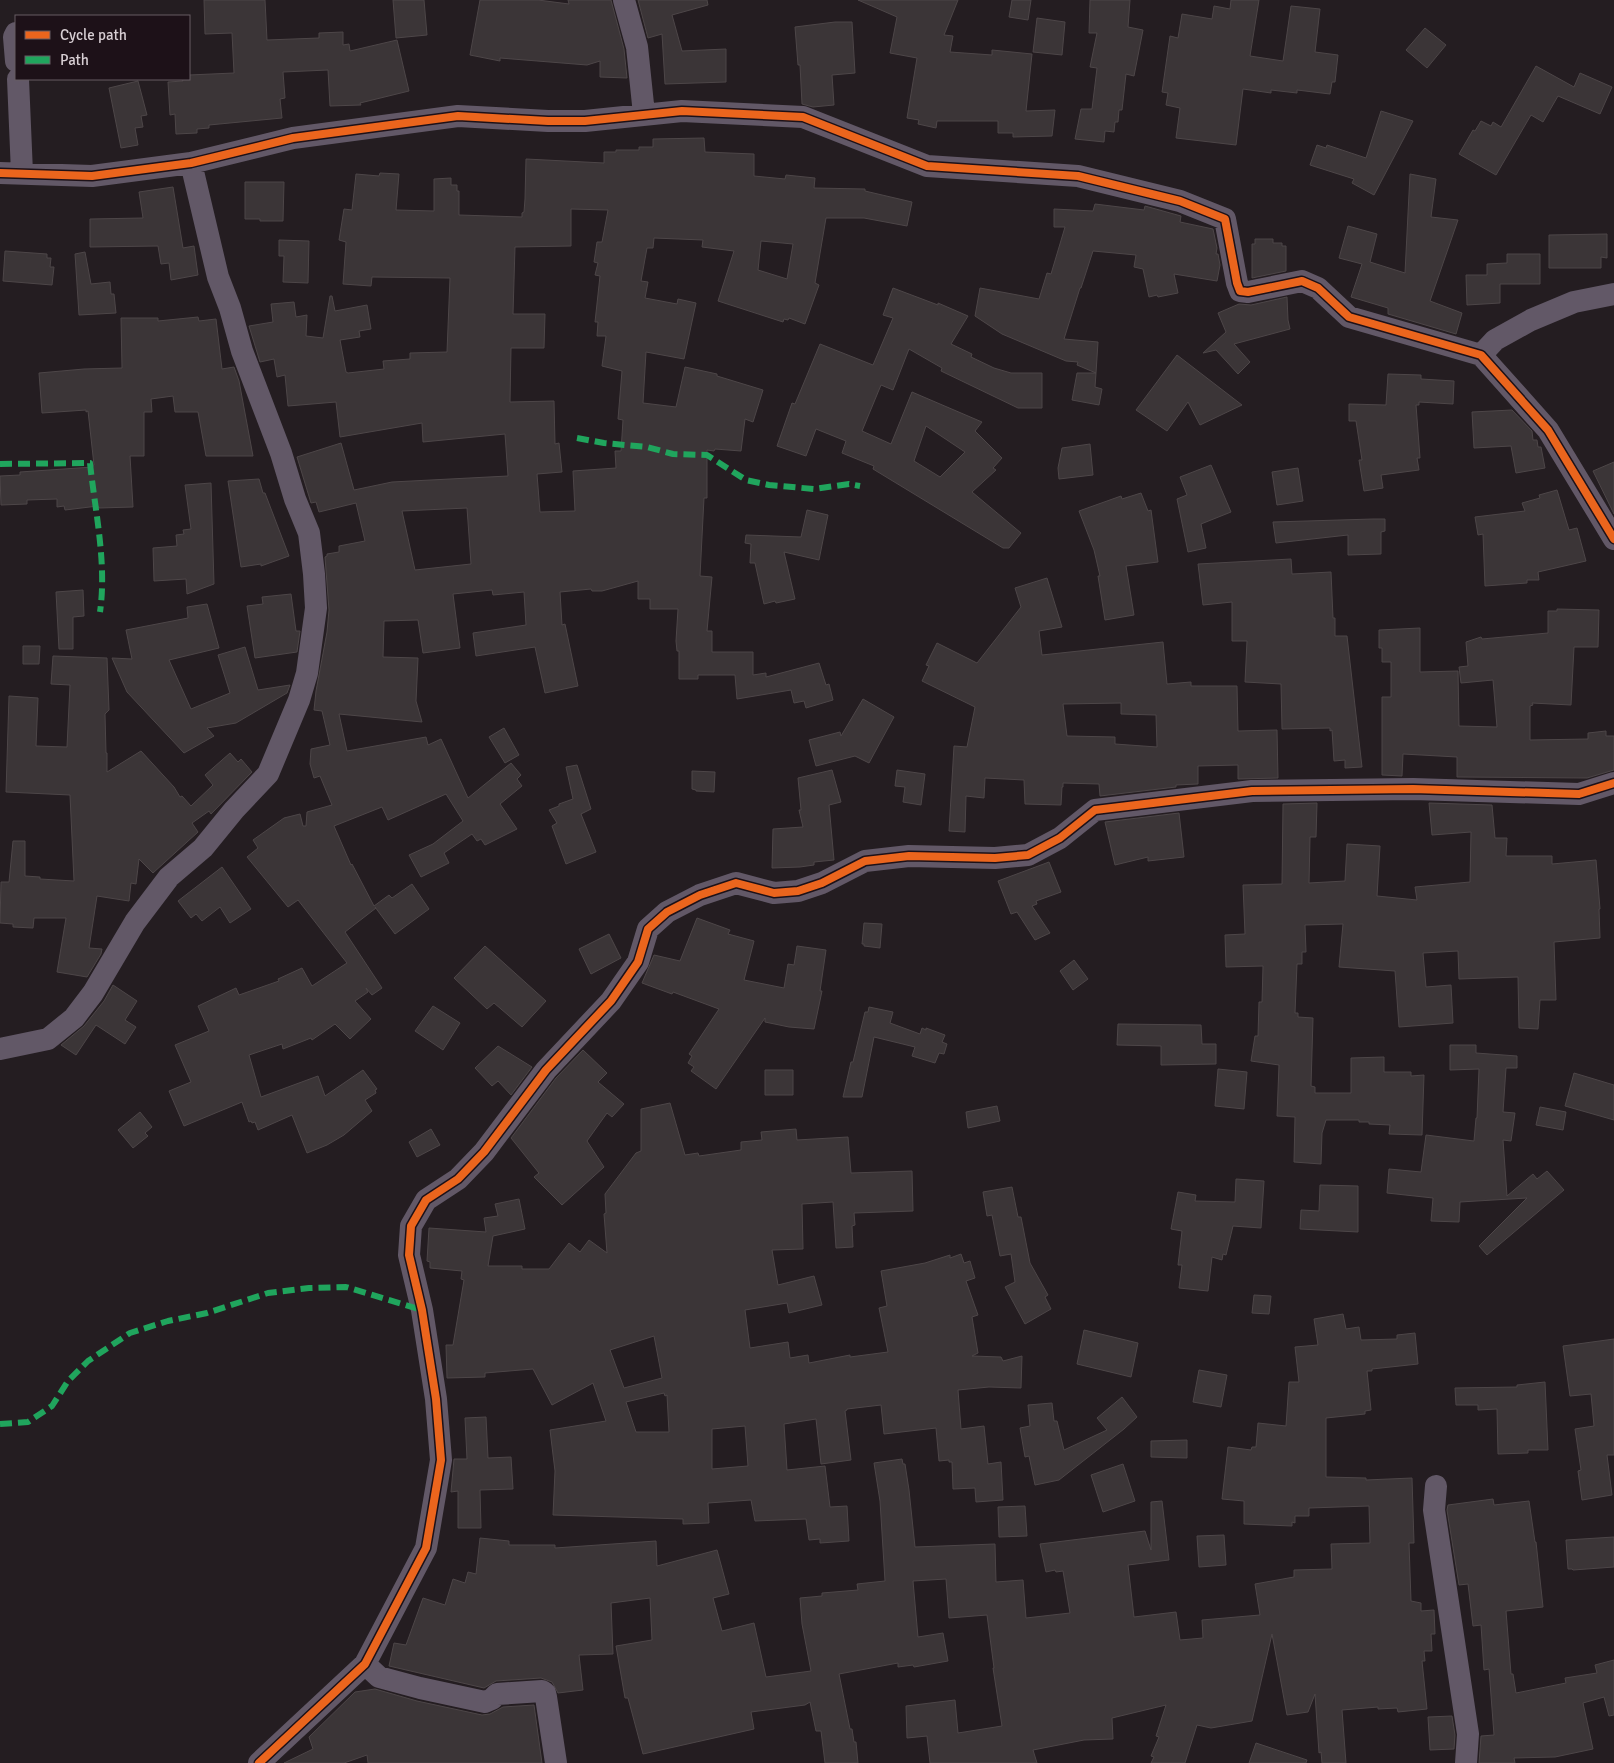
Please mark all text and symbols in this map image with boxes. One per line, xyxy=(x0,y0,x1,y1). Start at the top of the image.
legend xyxy=(15,15,190,80)
text: Cycle path xyxy=(60,26,127,44)
text: Path xyxy=(60,51,89,69)

